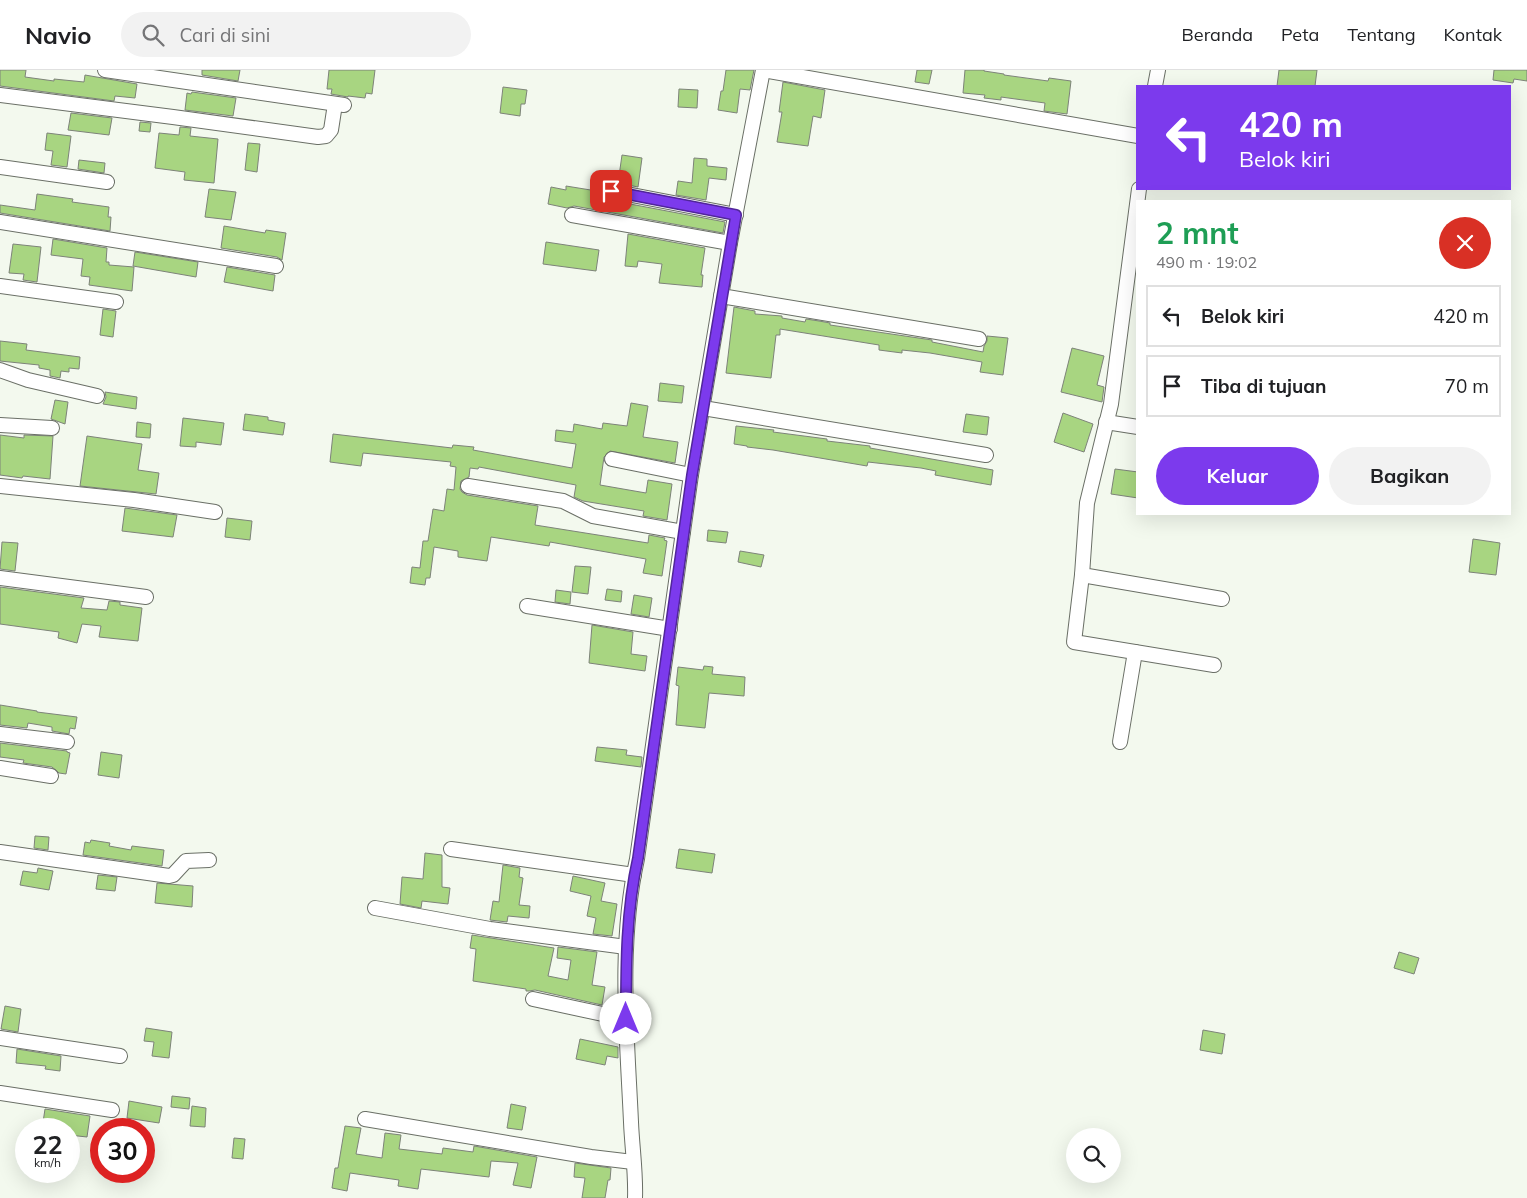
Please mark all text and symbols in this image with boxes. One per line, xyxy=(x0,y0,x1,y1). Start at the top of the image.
search box xyxy=(121,12,471,57)
text: Navio xyxy=(25,20,91,50)
icon: search xyxy=(139,21,167,49)
text: Cari di sini xyxy=(179,23,270,47)
text: Beranda xyxy=(1182,23,1253,46)
text: Peta xyxy=(1281,23,1319,46)
text: Tentang xyxy=(1347,23,1416,46)
text: Kontak xyxy=(1444,23,1502,46)
text: 420 m xyxy=(1239,102,1343,146)
icon: left xyxy=(1156,105,1221,170)
text: Belok kiri xyxy=(1239,145,1331,173)
pin xyxy=(590,170,632,212)
icon: arrive xyxy=(597,177,625,205)
text: 2 mnt xyxy=(1156,214,1239,252)
button: close xyxy=(1439,217,1491,269)
text: 490 m · 19:02 xyxy=(1156,252,1257,272)
icon: left xyxy=(1158,302,1186,330)
text: Belok kiri xyxy=(1201,304,1284,328)
text: 420 m xyxy=(1433,304,1489,328)
icon: arrive xyxy=(1158,372,1186,400)
text: Tiba di tujuan xyxy=(1201,374,1326,398)
text: 70 m xyxy=(1445,374,1489,398)
button: Keluar xyxy=(1156,447,1319,505)
button: Bagikan xyxy=(1329,447,1491,505)
position arrow xyxy=(599,992,651,1044)
speed limit sign: 30 xyxy=(90,1118,155,1183)
map controls xyxy=(1066,1128,1121,1183)
button: search xyxy=(1066,1128,1121,1183)
text: 22 xyxy=(32,1129,63,1160)
text: km/h xyxy=(34,1155,61,1170)

